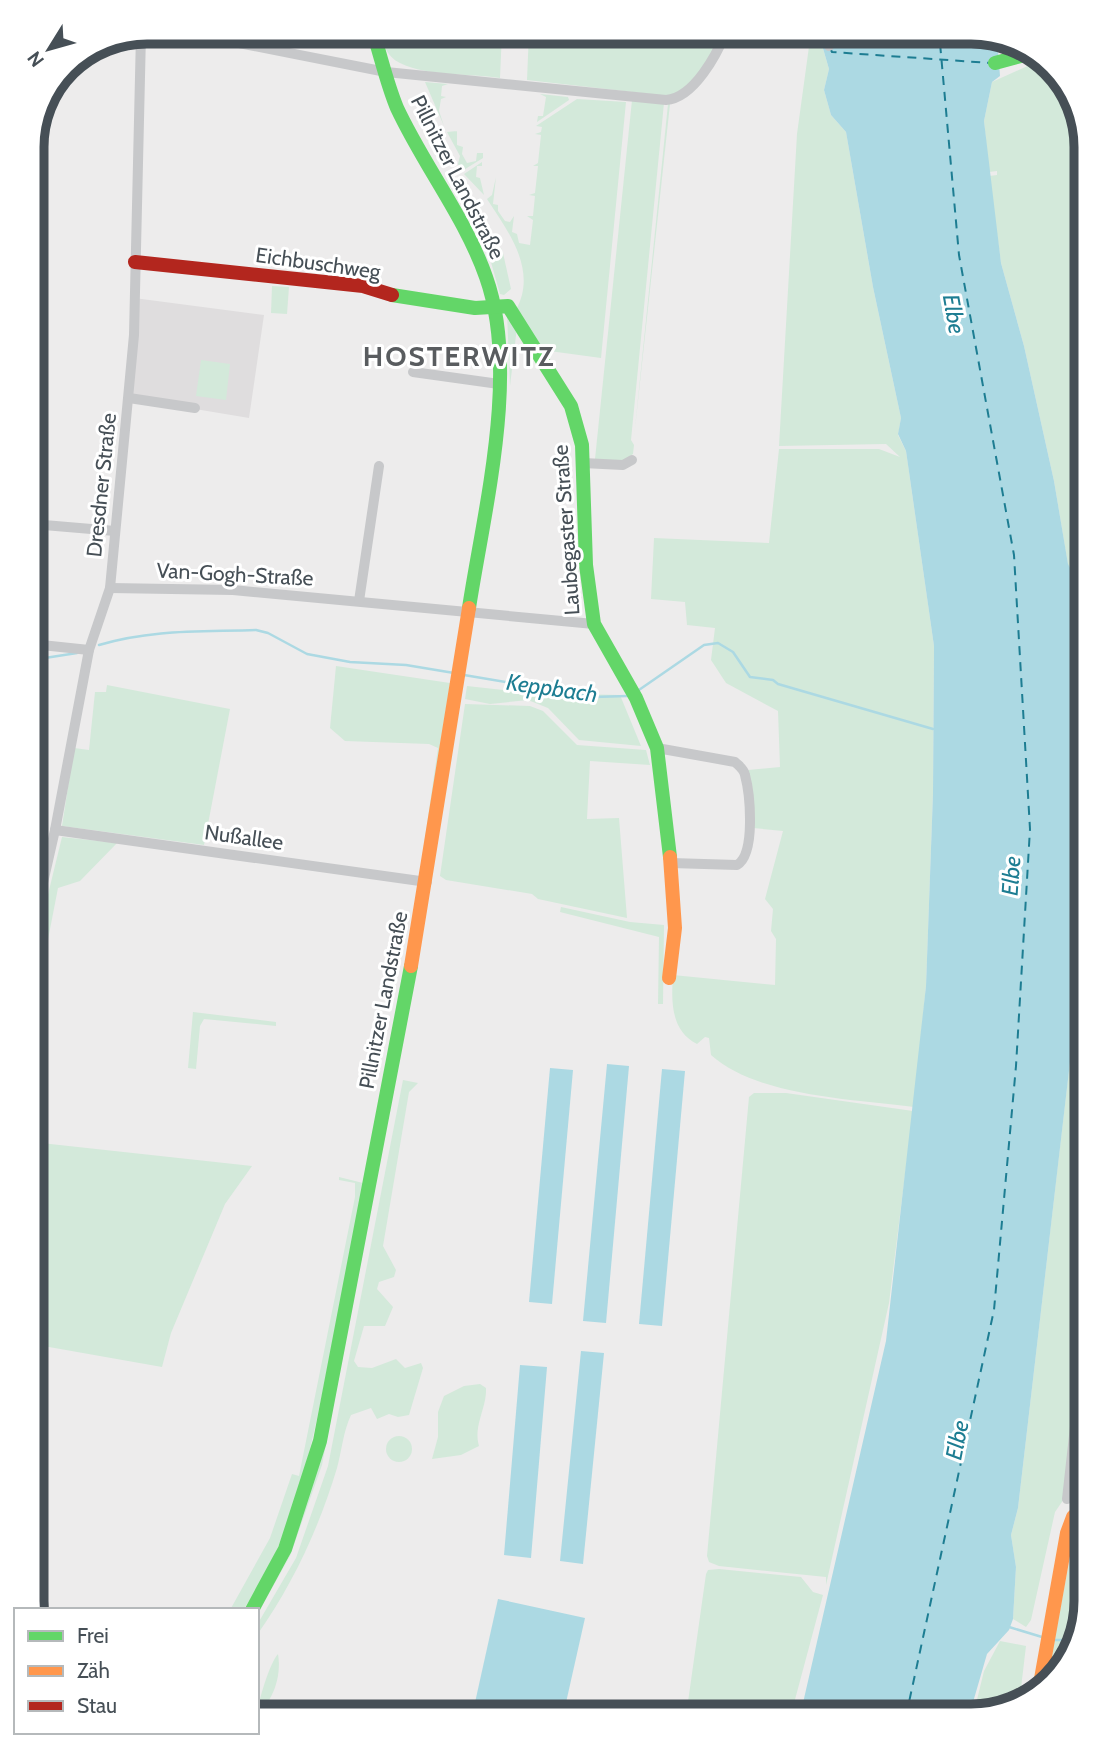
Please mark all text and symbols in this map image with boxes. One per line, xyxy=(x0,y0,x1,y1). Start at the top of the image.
north arrow xyxy=(14,14,84,84)
text: N xyxy=(23,47,49,71)
street label: Pillnitzer Landstraße xyxy=(406,91,510,263)
street label: Eichbuschweg xyxy=(254,242,383,284)
water label: Elbe xyxy=(937,292,971,336)
district label: HOSTERWITZ xyxy=(363,339,555,373)
street label: Dresdner Straße xyxy=(81,411,121,558)
street label: Laubegaster Straße xyxy=(548,444,584,616)
street label: Van-Gogh-Straße xyxy=(156,557,314,591)
water label: Keppbach xyxy=(505,668,599,708)
street label: Nußallee xyxy=(203,819,285,855)
water label: Elbe xyxy=(996,855,1026,897)
street label: Pillnitzer Landstraße xyxy=(354,909,413,1091)
water label: Elbe xyxy=(939,1418,975,1462)
legend xyxy=(14,1608,259,1734)
text: Frei xyxy=(77,1623,109,1648)
text: Zäh xyxy=(77,1658,110,1683)
text: Stau xyxy=(77,1693,117,1718)

